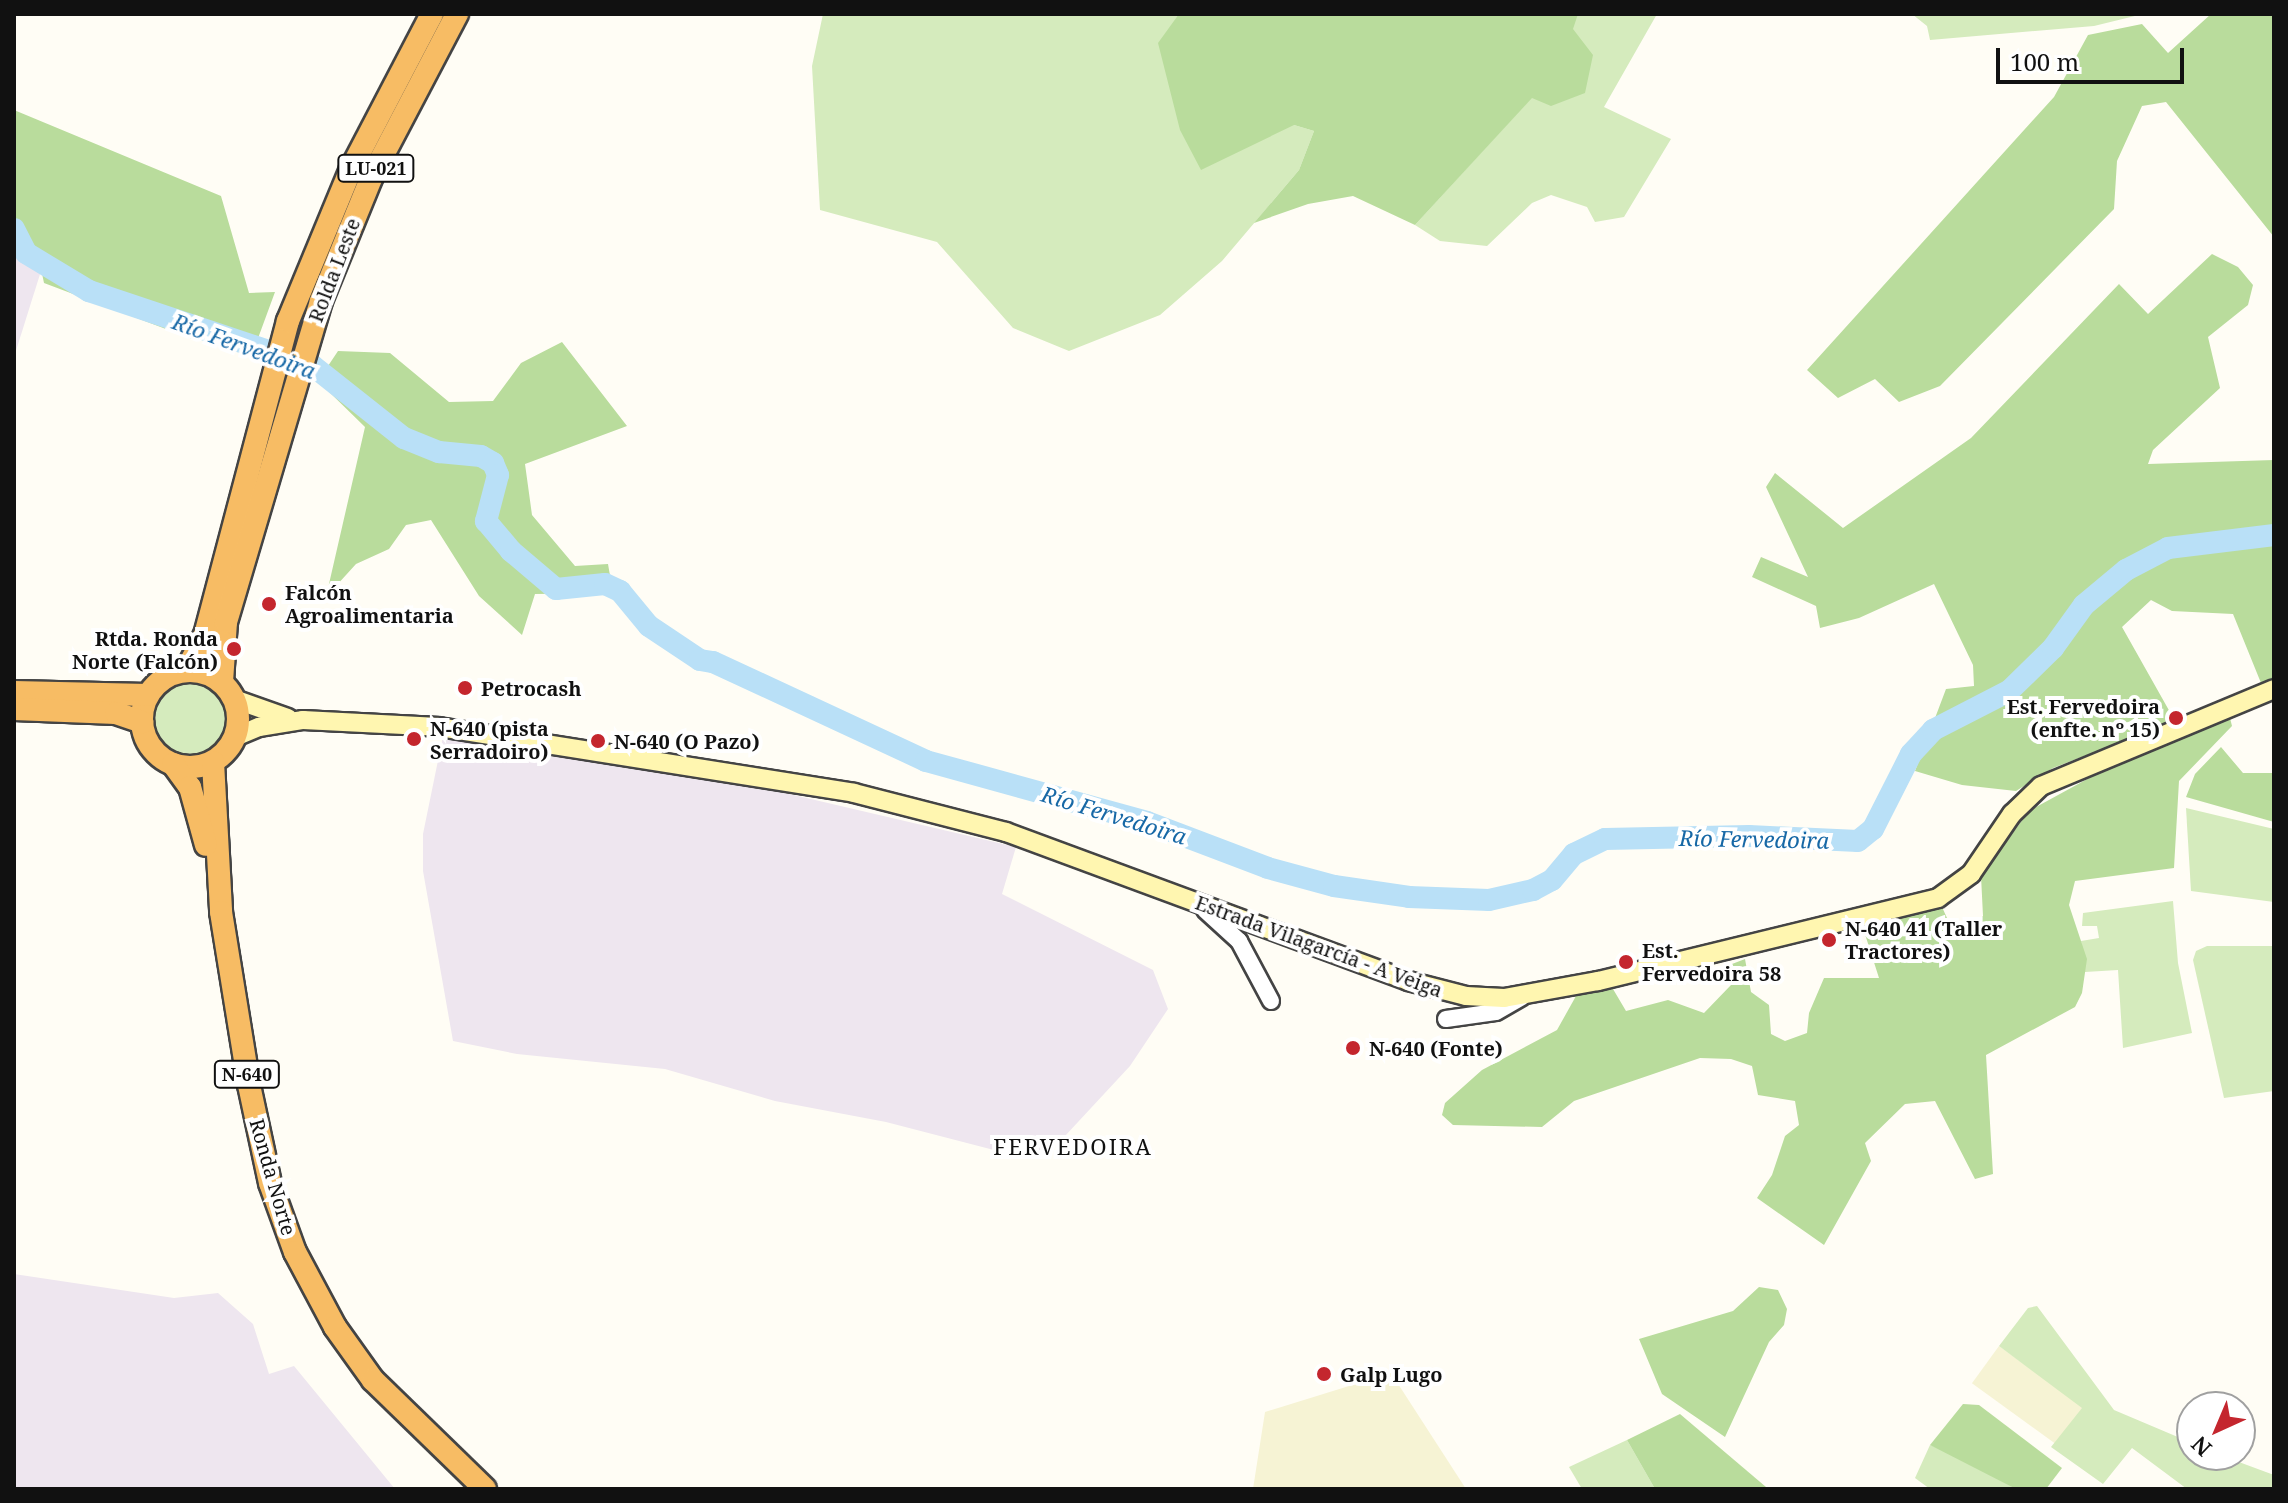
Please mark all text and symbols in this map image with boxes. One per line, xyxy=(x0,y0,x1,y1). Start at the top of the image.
scale bar xyxy=(2000,32,2188,82)
text: 100 m xyxy=(2010,45,2079,78)
road number: LU-021 xyxy=(336,154,416,182)
street label: Rolda Leste xyxy=(303,215,365,325)
water label: Río Fervedoira xyxy=(169,308,319,384)
place label: Falcón Agroalimentaria xyxy=(285,580,454,627)
marker: Falcón Agroalimentaria xyxy=(260,595,278,613)
place label: Rtda. Ronda Norte (Falcón) xyxy=(72,626,218,673)
marker: Rtda. Ronda Norte (Falcón) xyxy=(225,640,243,658)
place label: Petrocash xyxy=(481,676,582,700)
marker: Petrocash xyxy=(456,679,474,697)
place label: Est. Fervedoira (enfte. nº 15) xyxy=(2007,694,2160,741)
marker: Est. Fervedoira (enfte. nº 15) xyxy=(2167,709,2185,727)
place label: N-640 (pista Serradoiro) xyxy=(430,716,549,763)
place label: N-640 (O Pazo) xyxy=(614,729,760,753)
marker: N-640 (pista Serradoiro) xyxy=(405,730,423,748)
marker: N-640 (O Pazo) xyxy=(589,732,607,750)
water label: Río Fervedoira xyxy=(1038,780,1190,850)
water label: Río Fervedoira xyxy=(1679,824,1829,854)
street label: Estrada Vilagarcía - A Veiga xyxy=(1192,890,1446,1002)
place label: N-640 41 (Taller Tractores) xyxy=(1845,916,2002,963)
marker: N-640 41 (Taller Tractores) xyxy=(1820,931,1838,949)
place label: Est. Fervedoira 58 xyxy=(1642,938,1781,985)
marker: Est. Fervedoira 58 xyxy=(1617,953,1635,971)
place label: N-640 (Fonte) xyxy=(1369,1036,1503,1060)
marker: N-640 (Fonte) xyxy=(1344,1039,1362,1057)
road number: N-640 xyxy=(213,1060,281,1088)
street label: Ronda Norte xyxy=(245,1116,301,1238)
district label: FERVEDOIRA xyxy=(993,1134,1153,1160)
place label: Galp Lugo xyxy=(1340,1362,1442,1386)
marker: Galp Lugo xyxy=(1315,1365,1333,1383)
north arrow xyxy=(2176,1391,2256,1471)
text: N xyxy=(2184,1430,2217,1464)

